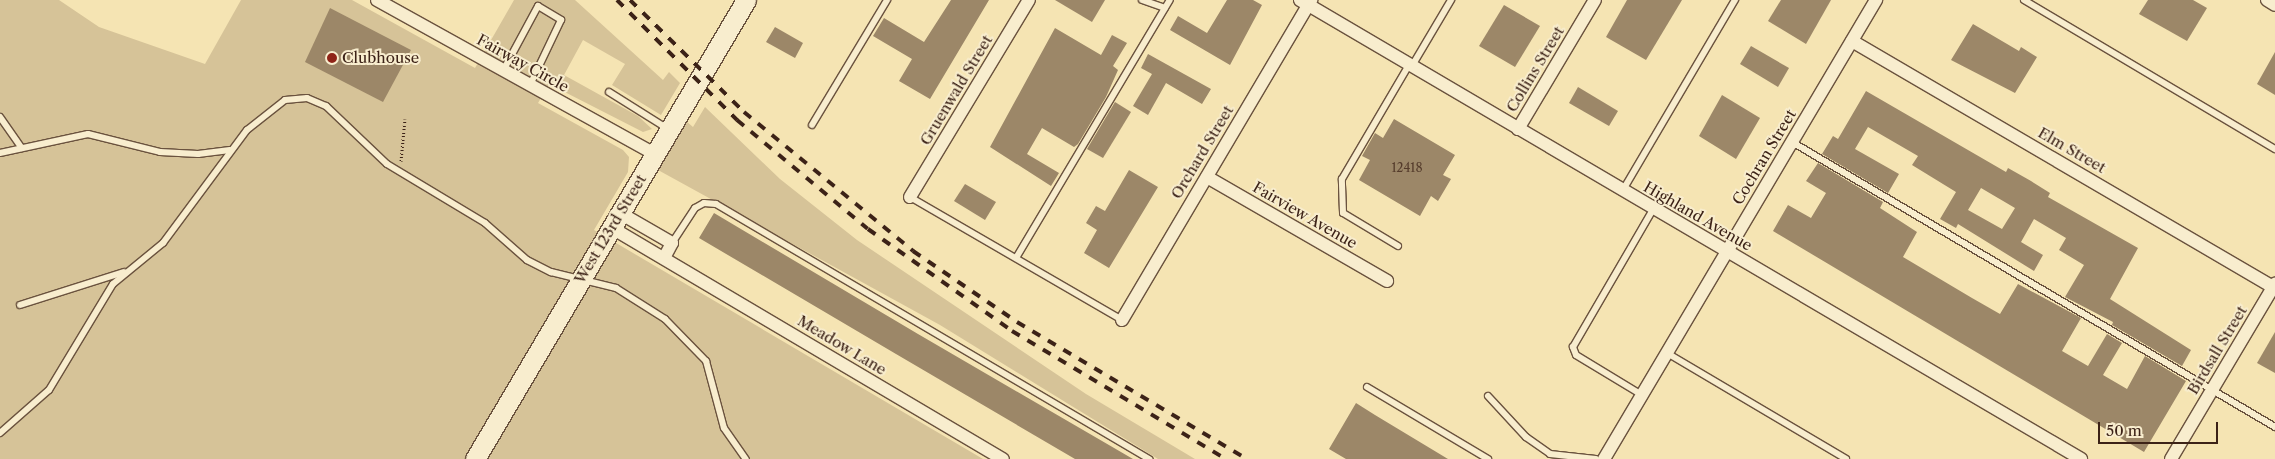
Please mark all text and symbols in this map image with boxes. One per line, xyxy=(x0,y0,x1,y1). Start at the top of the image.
street label: Collins Street xyxy=(1502,23,1568,115)
street label: Fairway Circle xyxy=(474,30,572,96)
street label: Gruenwald Street xyxy=(916,32,996,148)
place label: Clubhouse xyxy=(342,49,419,67)
marker: Clubhouse xyxy=(326,52,338,64)
street label: Orchard Street xyxy=(1167,102,1237,202)
street label: Cochran Street xyxy=(1728,106,1800,208)
street label: Elm Street xyxy=(2035,123,2109,177)
house number: 12418 xyxy=(1391,161,1423,175)
street label: West 123rd Street xyxy=(570,171,650,287)
street label: Highland Avenue xyxy=(1640,177,1756,255)
street label: Fairview Avenue xyxy=(1249,178,1361,252)
street label: Birdsall Street xyxy=(2184,302,2250,398)
street label: Meadow Lane xyxy=(794,311,890,379)
scale bar xyxy=(2100,412,2220,444)
text: 50 m xyxy=(2106,421,2142,440)

